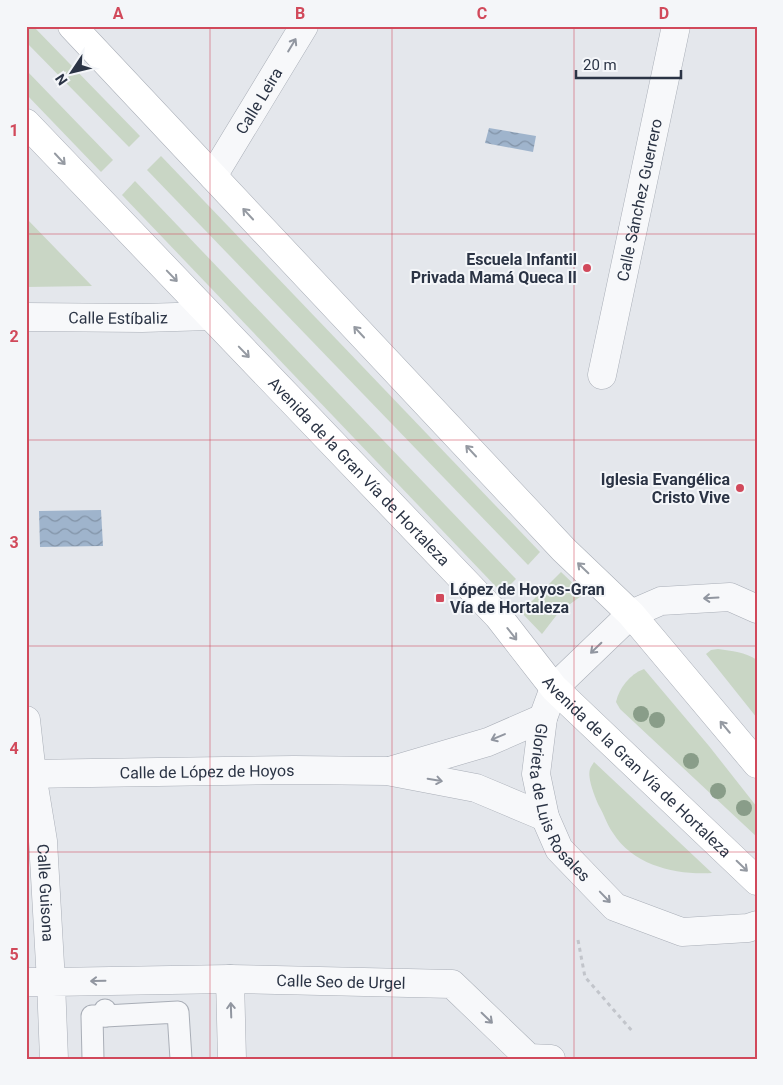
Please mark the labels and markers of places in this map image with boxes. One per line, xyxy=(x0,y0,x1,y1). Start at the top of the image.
place label: Escuela Infantil Privada Mamá Queca II xyxy=(411,250,577,287)
marker: Escuela Infantil Privada Mamá Queca II xyxy=(581,262,593,274)
place label: Iglesia Evangélica Cristo Vive xyxy=(601,470,730,507)
marker: Iglesia Evangélica Cristo Vive xyxy=(734,482,746,494)
place label: López de Hoyos-Gran Vía de Hortaleza xyxy=(450,580,605,617)
marker: López de Hoyos-Gran Vía de Hortaleza xyxy=(434,592,446,604)

